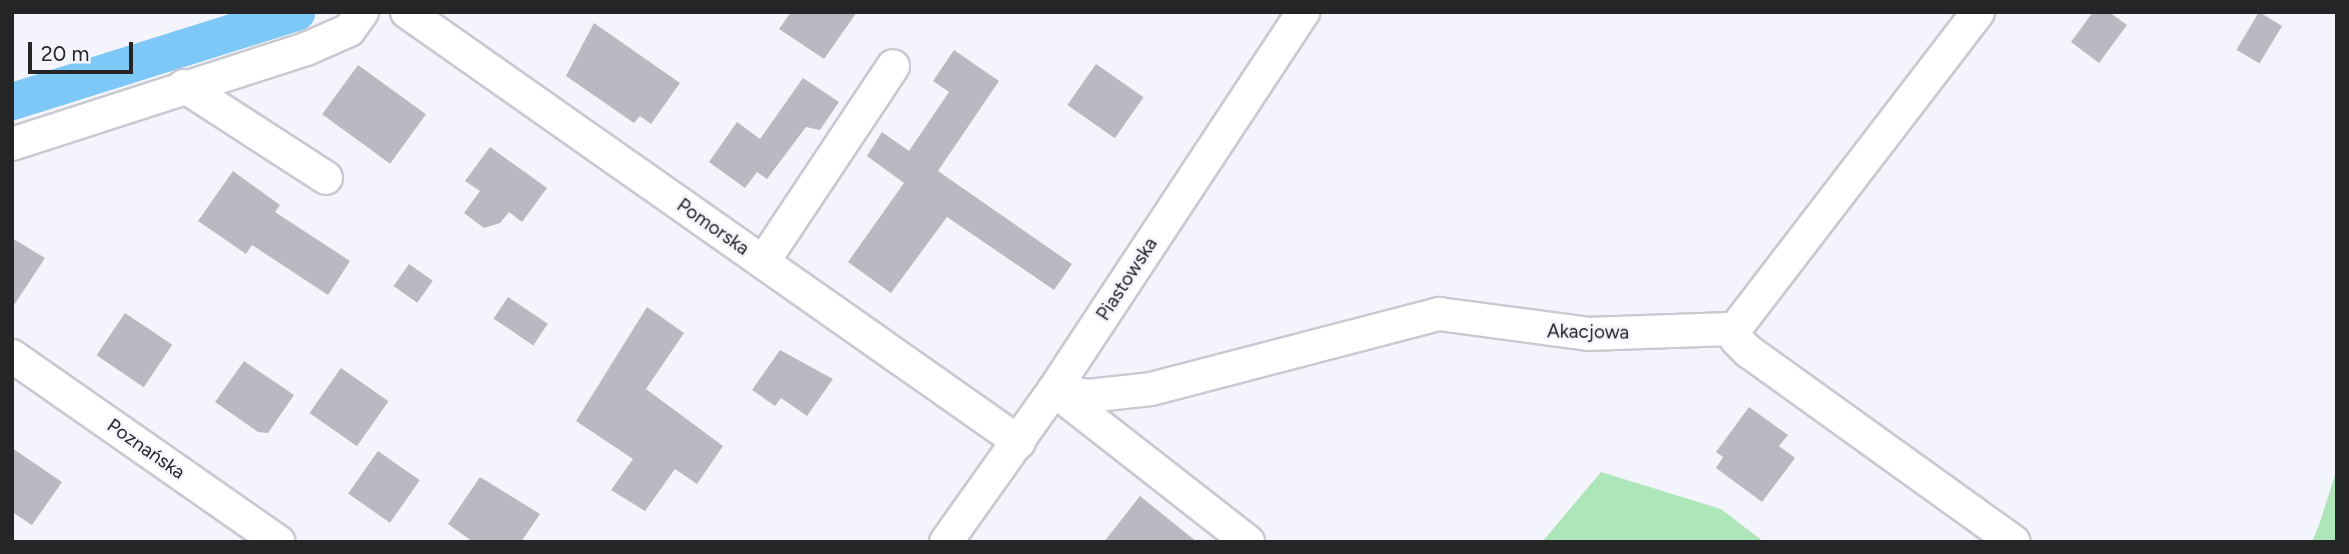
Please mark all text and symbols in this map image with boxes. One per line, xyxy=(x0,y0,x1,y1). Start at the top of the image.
scale bar xyxy=(32,28,136,72)
text: 20 m xyxy=(41,41,89,66)
street label: Pomorska xyxy=(672,194,754,260)
street label: Piastowska xyxy=(1092,233,1162,325)
street label: Akacjowa xyxy=(1547,320,1629,344)
street label: Poznańska xyxy=(103,414,189,484)

